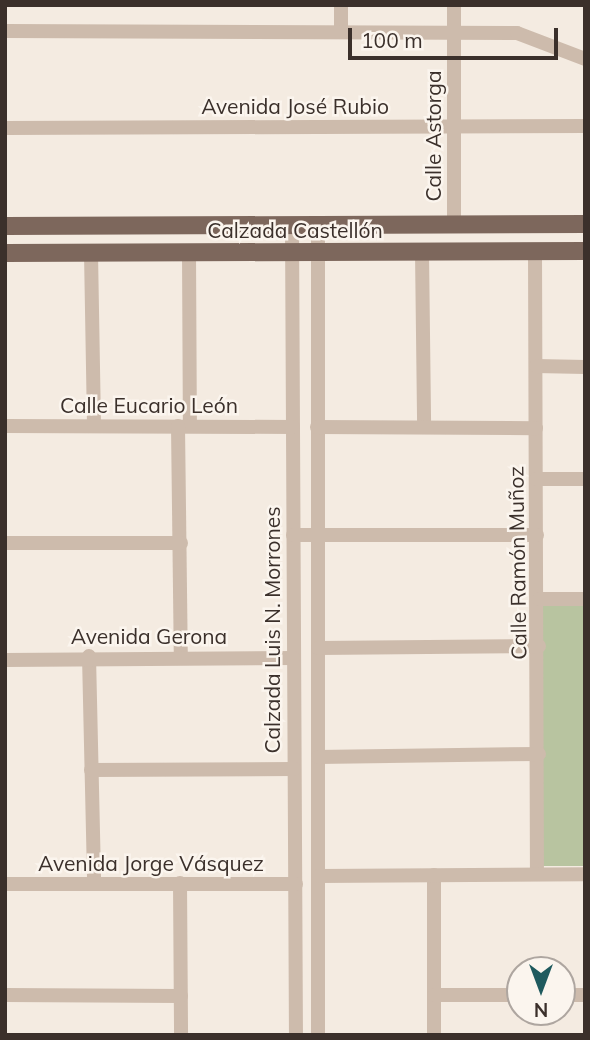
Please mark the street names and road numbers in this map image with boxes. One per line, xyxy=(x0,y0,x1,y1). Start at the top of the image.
street label: Calle Astorga xyxy=(420,70,446,202)
street label: Avenida José Rubio xyxy=(201,93,389,119)
street label: Calzada Castellón xyxy=(207,217,383,243)
street label: Calle Eucario León xyxy=(60,392,238,418)
street label: Calle Ramón Muñoz xyxy=(503,466,531,660)
street label: Calzada Luis N. Morrones xyxy=(259,506,285,754)
street label: Avenida Gerona xyxy=(71,623,227,649)
street label: Avenida Jorge Vásquez xyxy=(38,850,264,876)

